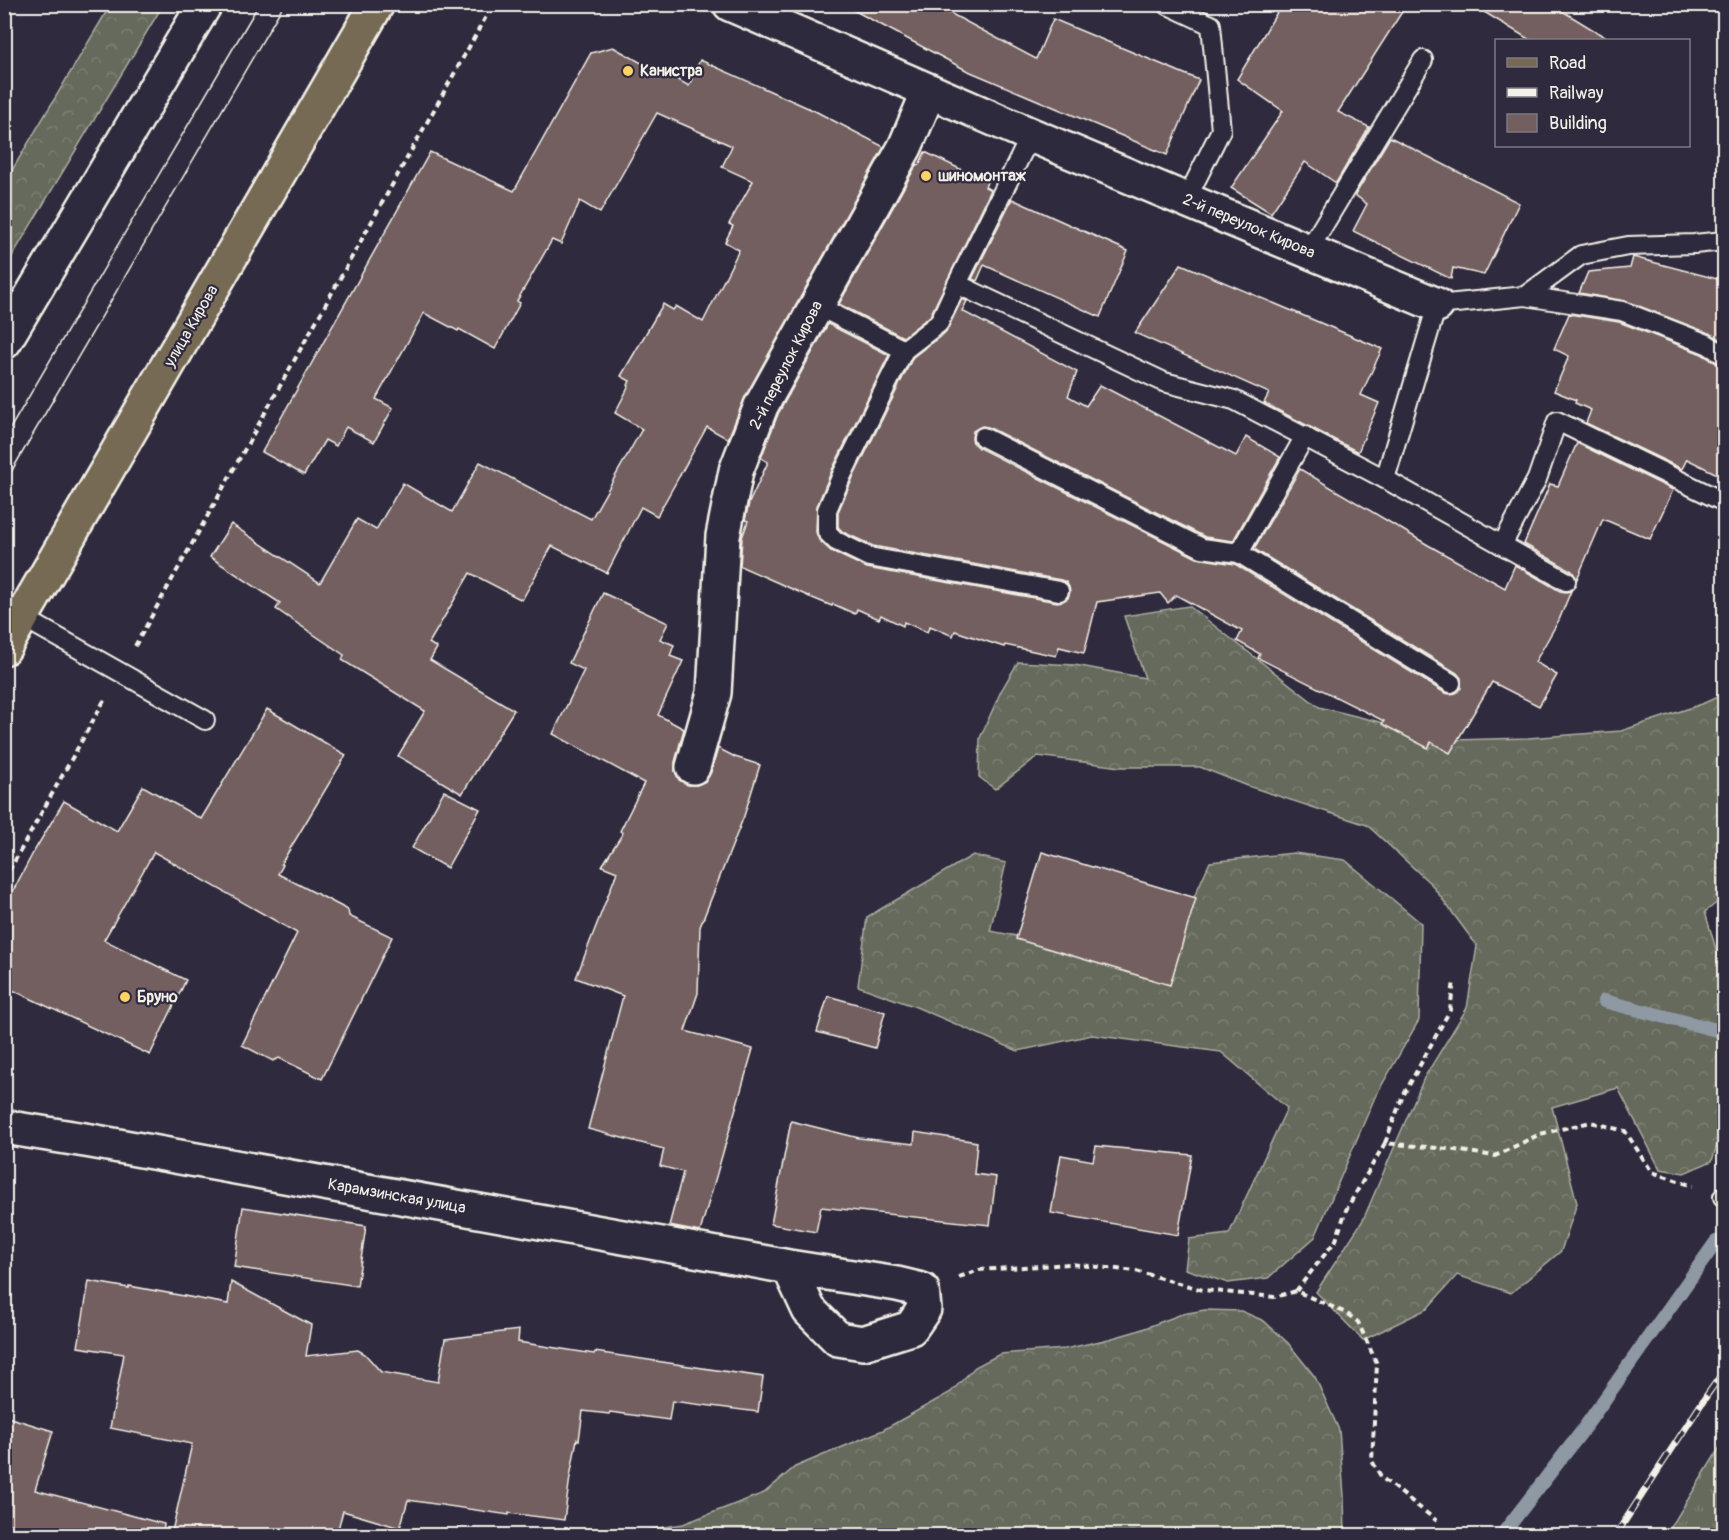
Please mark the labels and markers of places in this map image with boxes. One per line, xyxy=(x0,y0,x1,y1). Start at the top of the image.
place label: Канистра xyxy=(640,61,703,81)
marker: Канистра xyxy=(621,64,635,78)
place label: шиномонтаж xyxy=(938,166,1027,186)
marker: шиномонтаж xyxy=(919,169,933,183)
place label: Бруно xyxy=(137,987,178,1007)
marker: Бруно xyxy=(118,990,132,1004)

